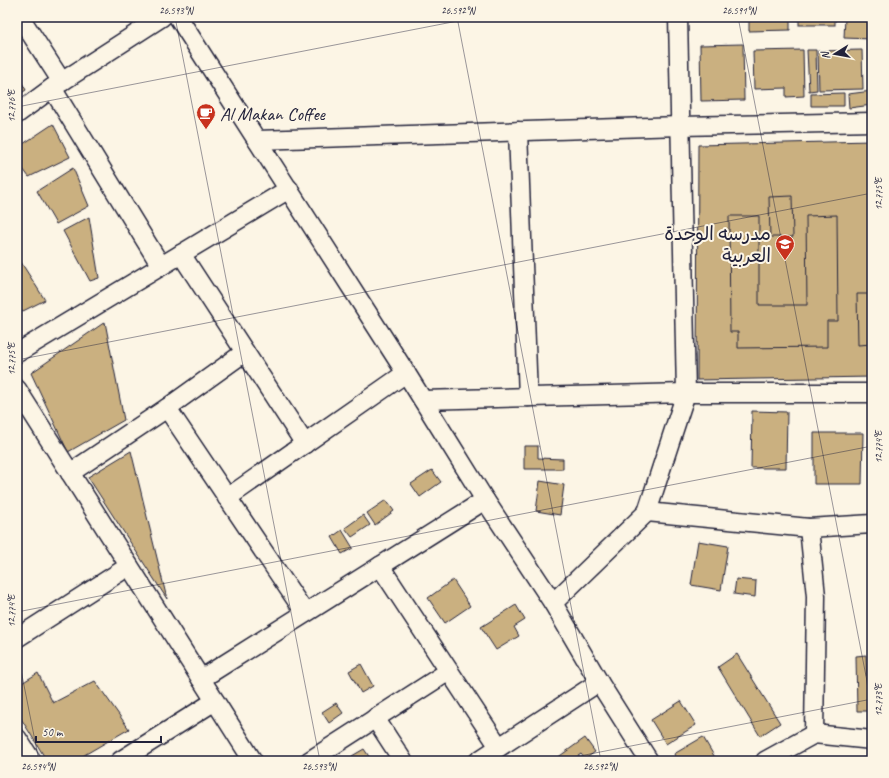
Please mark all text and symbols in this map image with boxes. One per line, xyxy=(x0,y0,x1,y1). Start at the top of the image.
text: 26.593°N xyxy=(159,4,195,17)
text: 26.592°N xyxy=(441,4,477,17)
text: 26.591°N xyxy=(722,4,758,17)
north arrow xyxy=(815,34,855,74)
text: N xyxy=(817,49,833,61)
text: 12.776°E xyxy=(5,88,18,122)
cafe icon: Al Makan Coffee xyxy=(195,102,217,130)
place label: Al Makan Coffee xyxy=(220,102,327,126)
text: 12.775°E xyxy=(872,176,885,210)
place label: مدرسه الوحدة العربية xyxy=(664,222,771,268)
school or university icon: مدرسه الوحدة العربية xyxy=(774,233,796,261)
text: 12.775°E xyxy=(5,341,18,375)
text: 12.774°E xyxy=(872,429,885,463)
text: 12.774°E xyxy=(5,593,18,627)
text: 12.773°E xyxy=(872,682,885,716)
scale bar xyxy=(36,718,161,744)
text: 50 m xyxy=(42,724,64,740)
text: 26.594°N xyxy=(21,760,57,773)
text: 26.593°N xyxy=(302,760,338,773)
text: 26.592°N xyxy=(583,760,619,773)

